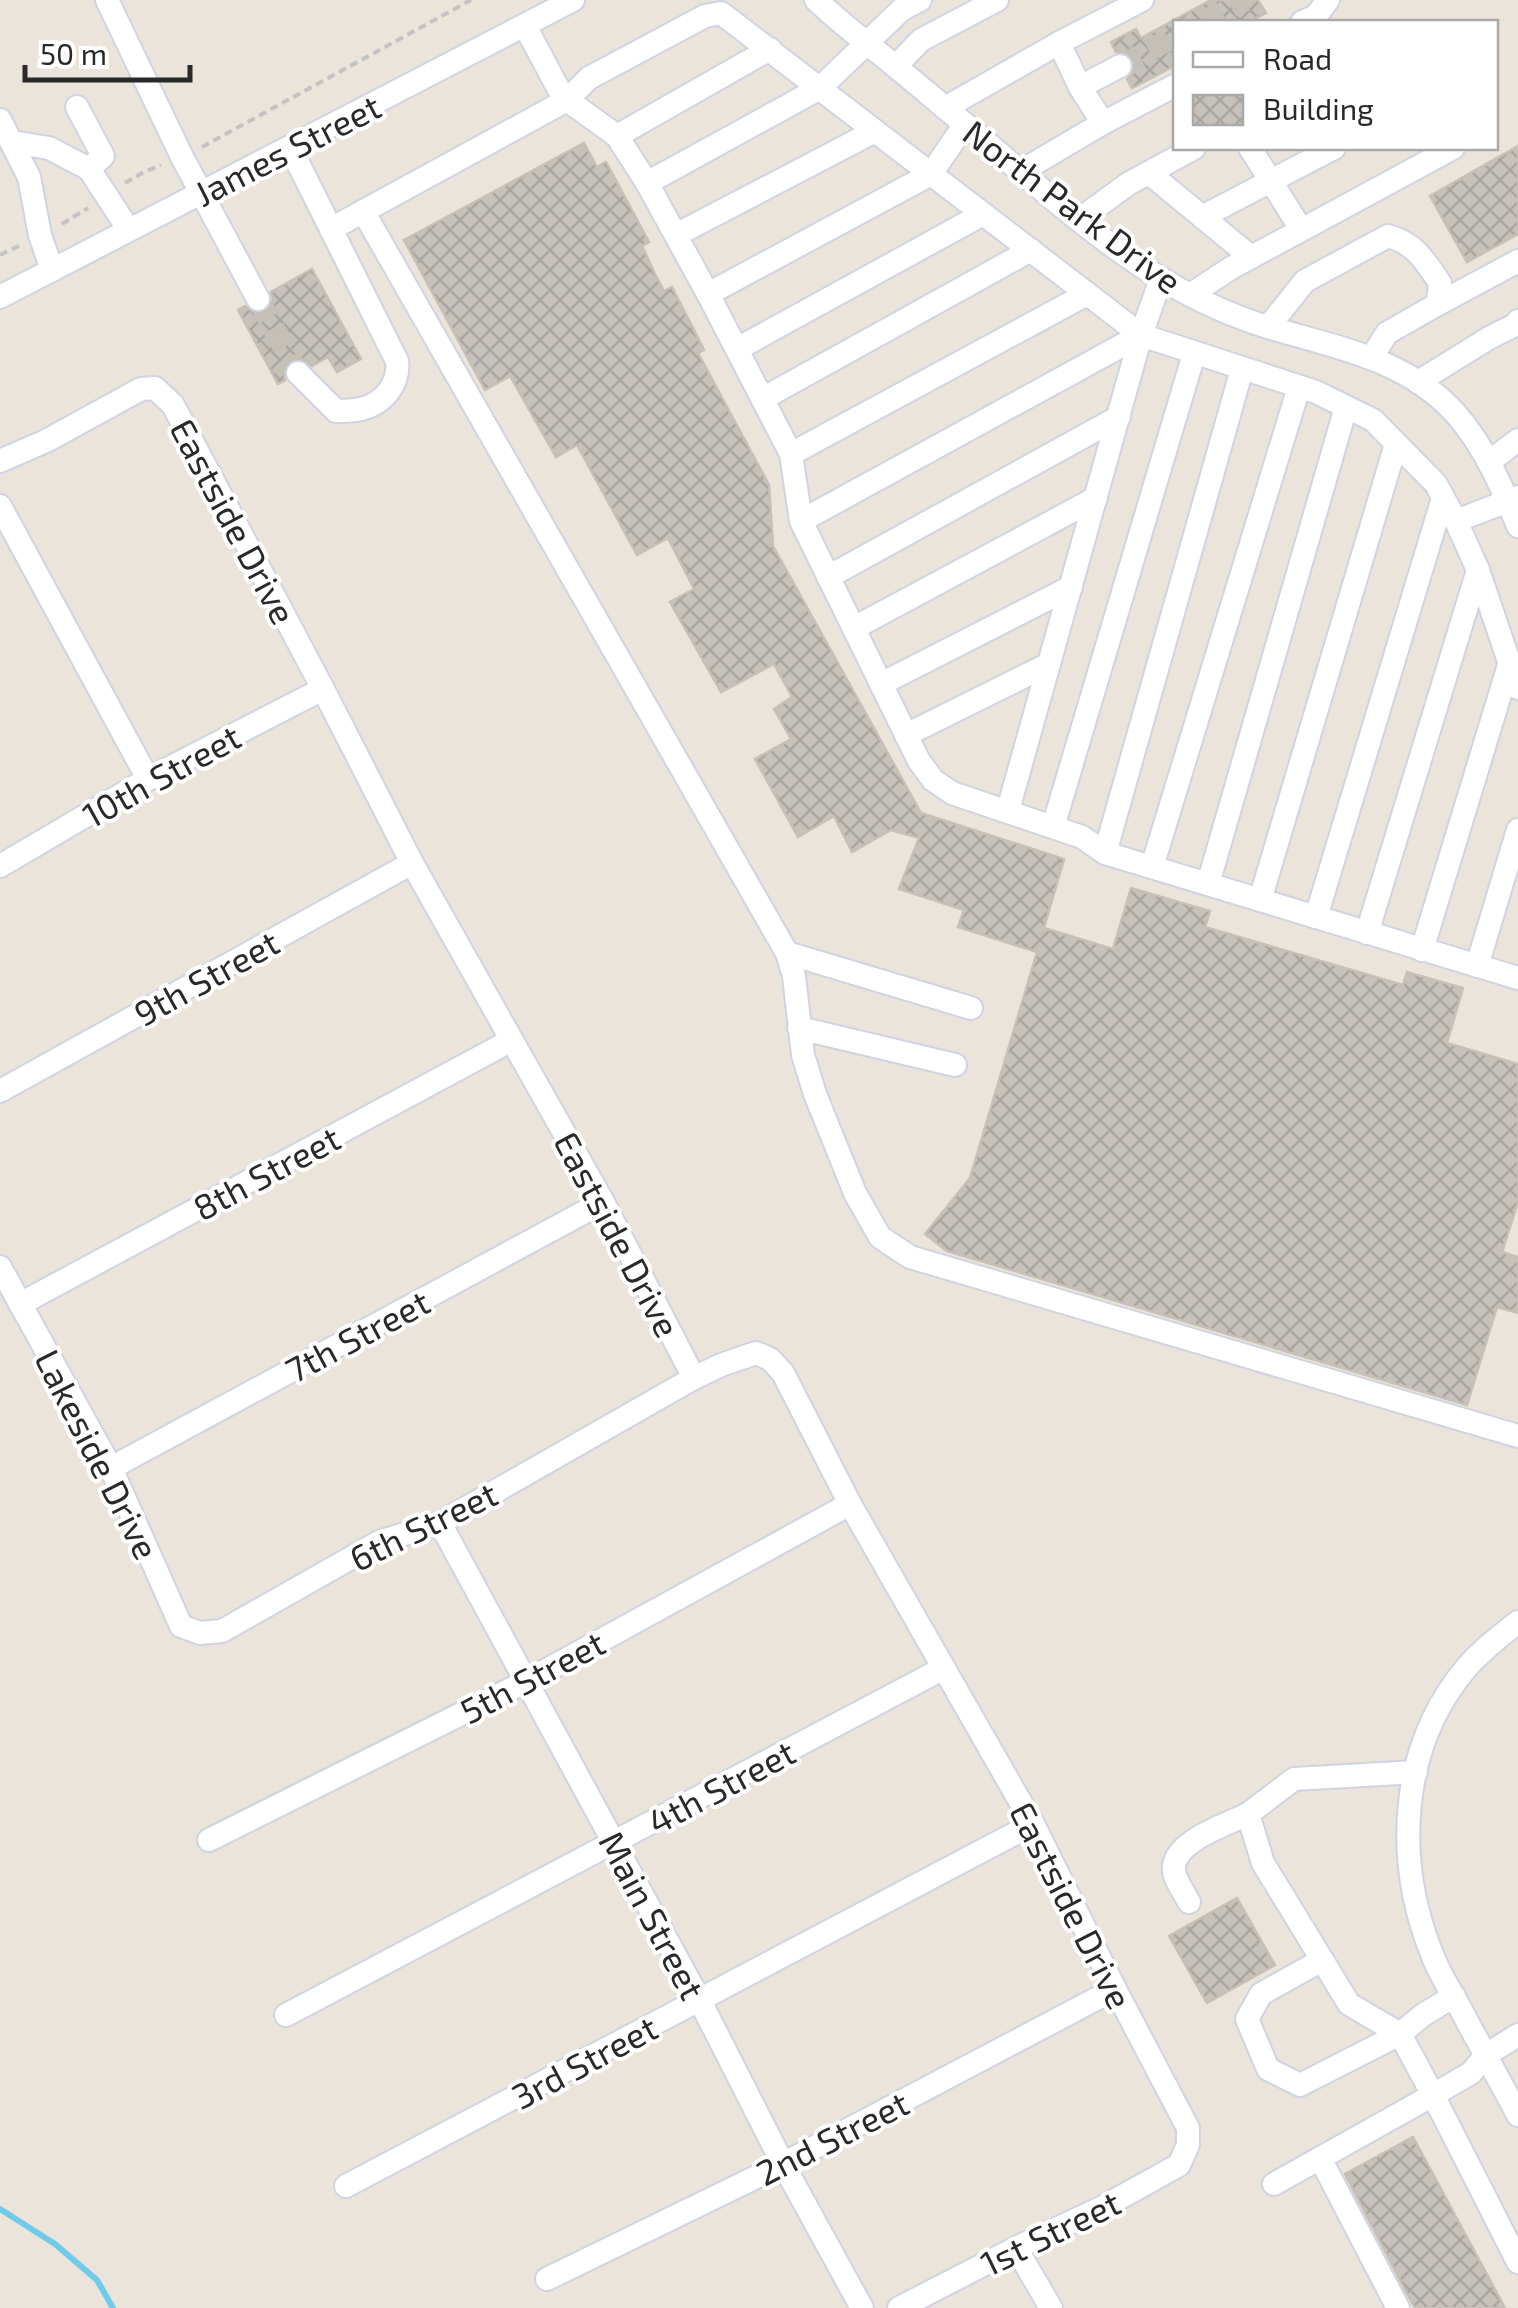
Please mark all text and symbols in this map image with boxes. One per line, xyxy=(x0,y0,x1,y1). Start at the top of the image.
scale bar xyxy=(25,20,190,82)
legend xyxy=(1173,20,1498,150)
text: 50 m xyxy=(40,35,107,71)
text: Road xyxy=(1263,40,1332,76)
street label: James Street xyxy=(187,84,387,214)
text: Building xyxy=(1263,90,1374,126)
street label: North Park Drive xyxy=(956,110,1190,302)
street label: Eastside Drive xyxy=(162,411,306,631)
street label: 10th Street xyxy=(75,715,247,835)
street label: 9th Street xyxy=(126,920,286,1034)
street label: 8th Street xyxy=(186,1116,346,1228)
street label: Eastside Drive xyxy=(546,1124,690,1344)
street label: 7th Street xyxy=(278,1280,436,1390)
street label: Lakeside Drive xyxy=(27,1342,169,1566)
street label: 6th Street xyxy=(342,1471,504,1579)
street label: 5th Street xyxy=(453,1620,611,1732)
street label: 4th Street xyxy=(640,1730,802,1842)
street label: Eastside Drive xyxy=(1002,1795,1142,2015)
street label: Main Street xyxy=(591,1824,715,2006)
street label: 3rd Street xyxy=(504,2005,664,2117)
street label: 2nd Street xyxy=(749,2081,915,2193)
street label: 1st Street xyxy=(973,2180,1127,2284)

